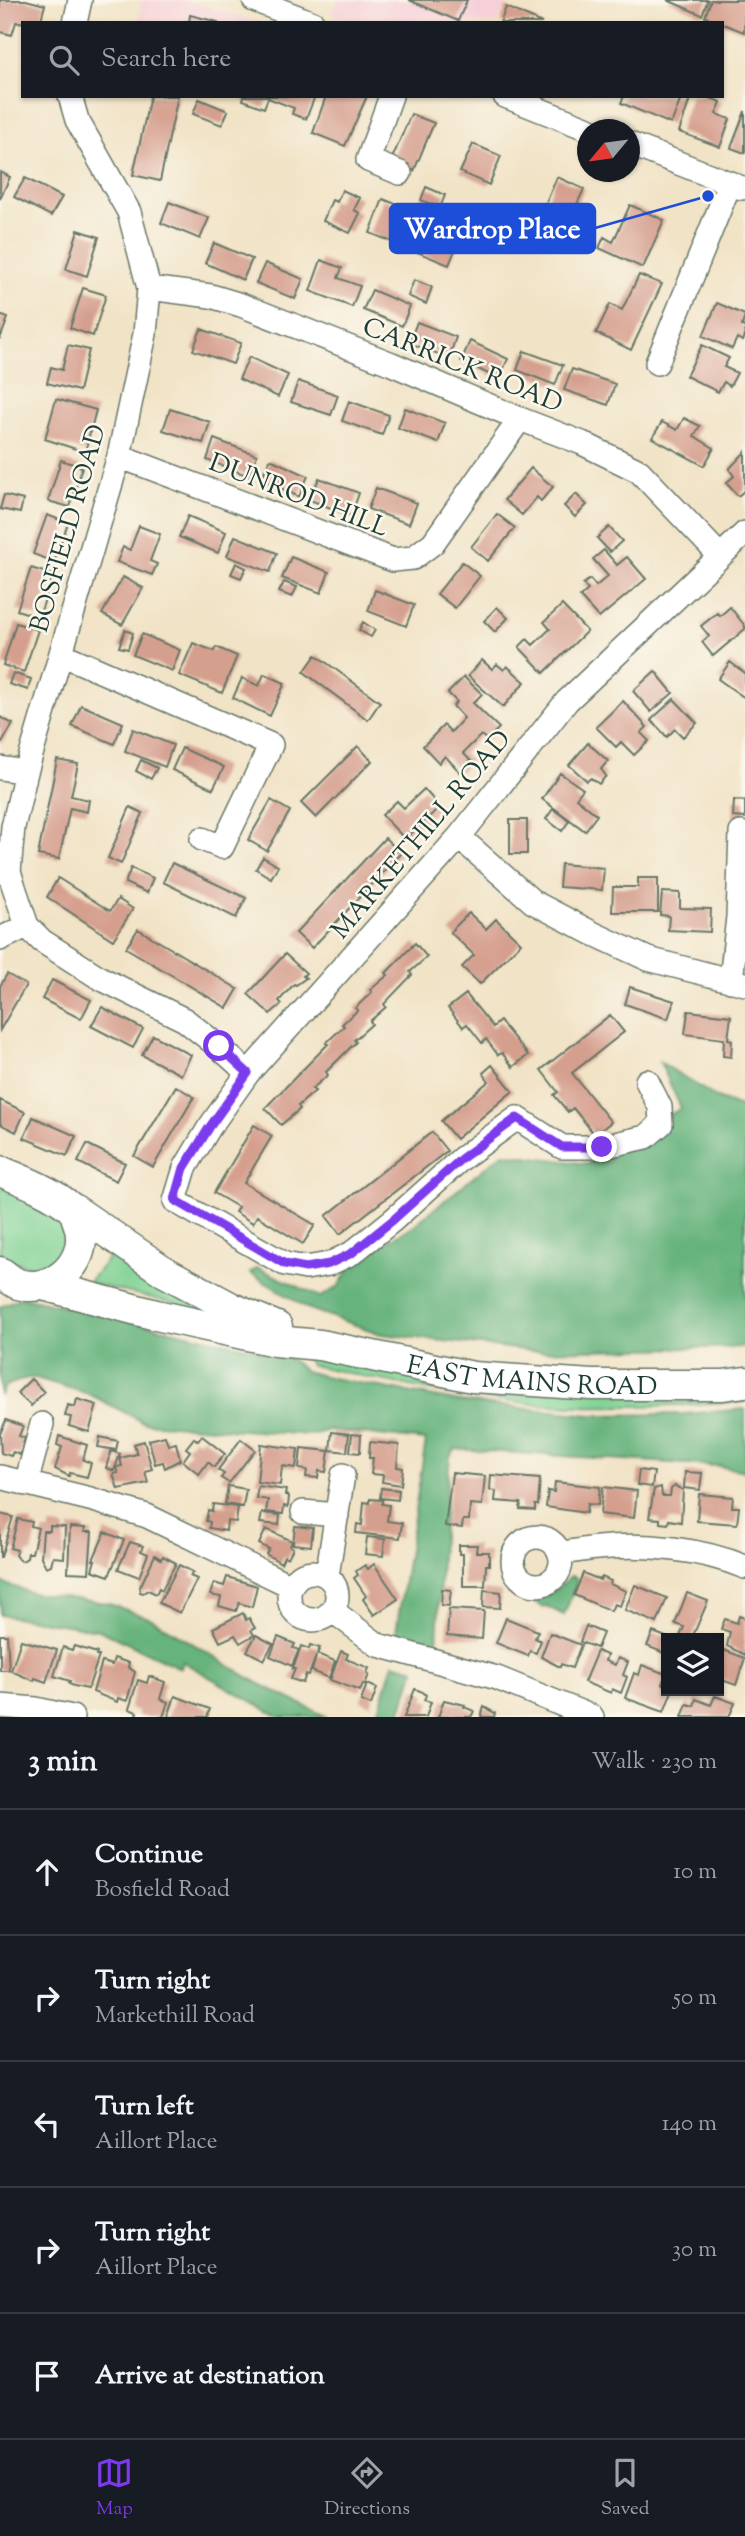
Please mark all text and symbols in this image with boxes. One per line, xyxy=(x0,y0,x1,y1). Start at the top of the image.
search box xyxy=(21,21,724,98)
icon: search xyxy=(45,41,83,79)
text: Search here xyxy=(101,41,231,78)
north arrow xyxy=(577,119,640,182)
callout: Wardrop Place xyxy=(390,204,595,253)
text: Wardrop Place xyxy=(404,211,580,251)
street label: CARRICK ROAD xyxy=(357,309,568,423)
street label: BOSFIELD ROAD xyxy=(22,420,117,637)
street label: DUNROD HILL xyxy=(203,445,393,548)
street label: MARKETHILL ROAD xyxy=(323,723,521,948)
route start xyxy=(203,1030,234,1061)
route end xyxy=(586,1131,617,1162)
street label: EAST MAINS ROAD xyxy=(403,1348,657,1406)
map controls xyxy=(661,1633,724,1696)
button: layers xyxy=(661,1633,724,1696)
text: 3 min xyxy=(28,1741,98,1784)
text: Walk · 230 m xyxy=(591,1746,717,1779)
text: Continue xyxy=(95,1837,203,1874)
icon: ahead xyxy=(28,1853,66,1891)
text: 10 m xyxy=(673,1856,717,1889)
text: Bosfield Road xyxy=(95,1874,230,1907)
text: Turn right xyxy=(95,1963,210,2000)
icon: right xyxy=(28,1979,66,2017)
text: 50 m xyxy=(673,1982,717,2015)
text: Markethill Road xyxy=(95,2000,255,2033)
text: Turn left xyxy=(95,2089,194,2126)
icon: left xyxy=(28,2105,66,2143)
text: 140 m xyxy=(662,2108,717,2141)
text: Aillort Place xyxy=(95,2126,218,2159)
text: Turn right xyxy=(95,2215,210,2252)
icon: right xyxy=(28,2231,66,2269)
text: 30 m xyxy=(672,2234,717,2267)
text: Aillort Place xyxy=(95,2252,218,2285)
icon: arrive xyxy=(28,2357,66,2395)
text: Arrive at destination xyxy=(95,2358,325,2395)
tab: Map xyxy=(95,2454,133,2523)
tab: Directions xyxy=(324,2454,410,2523)
tab: Saved xyxy=(601,2454,650,2523)

